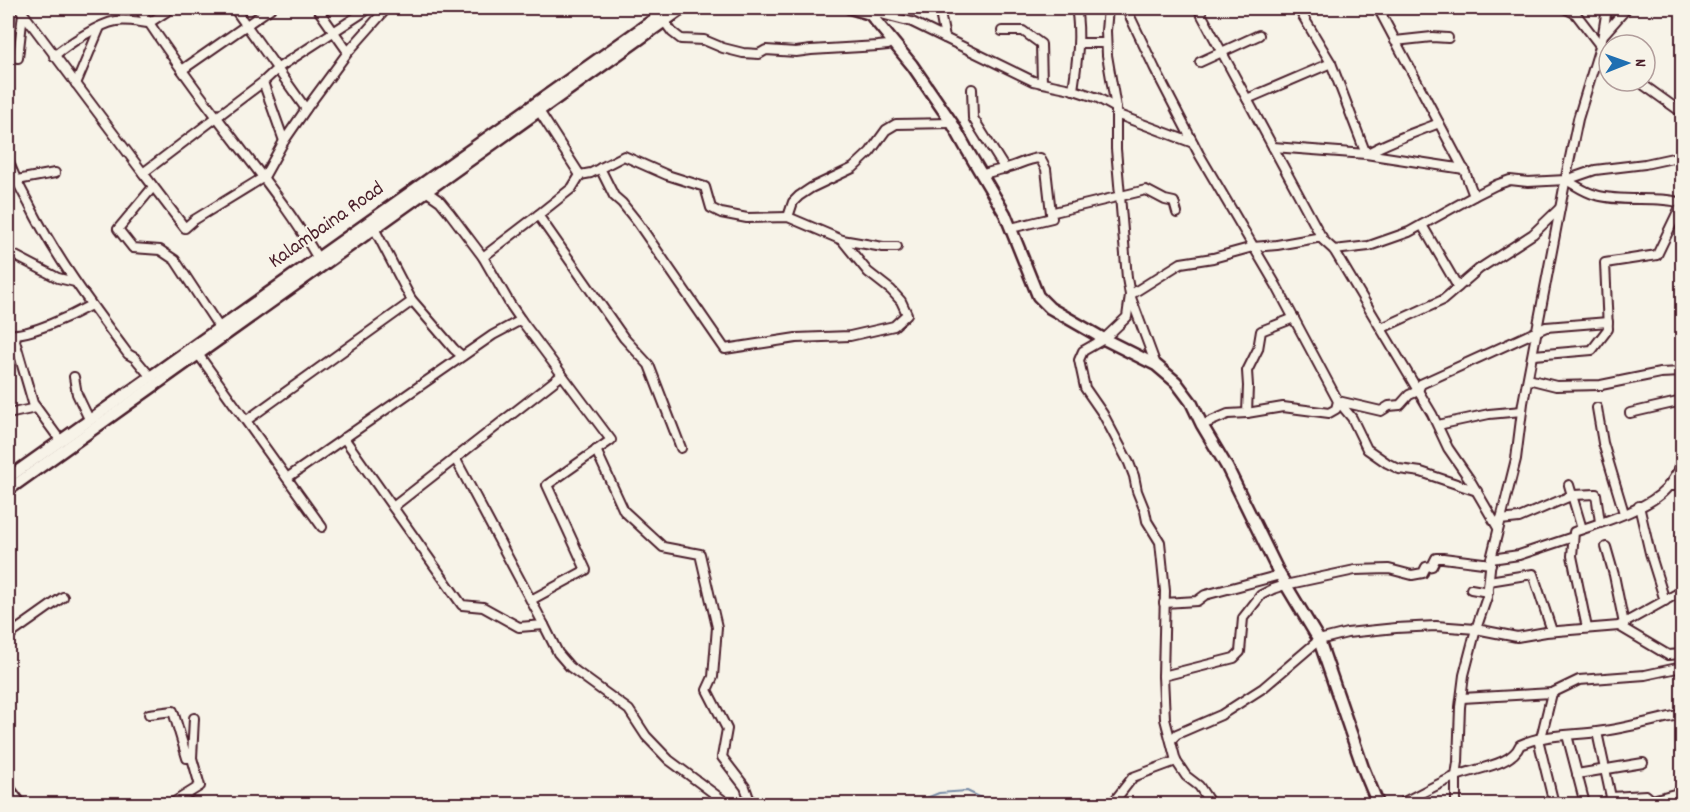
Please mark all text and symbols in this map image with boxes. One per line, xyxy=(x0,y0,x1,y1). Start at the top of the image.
north arrow xyxy=(1597,33,1657,93)
text: N xyxy=(1628,59,1651,67)
street label: Kalambaina Road xyxy=(263,175,391,277)

